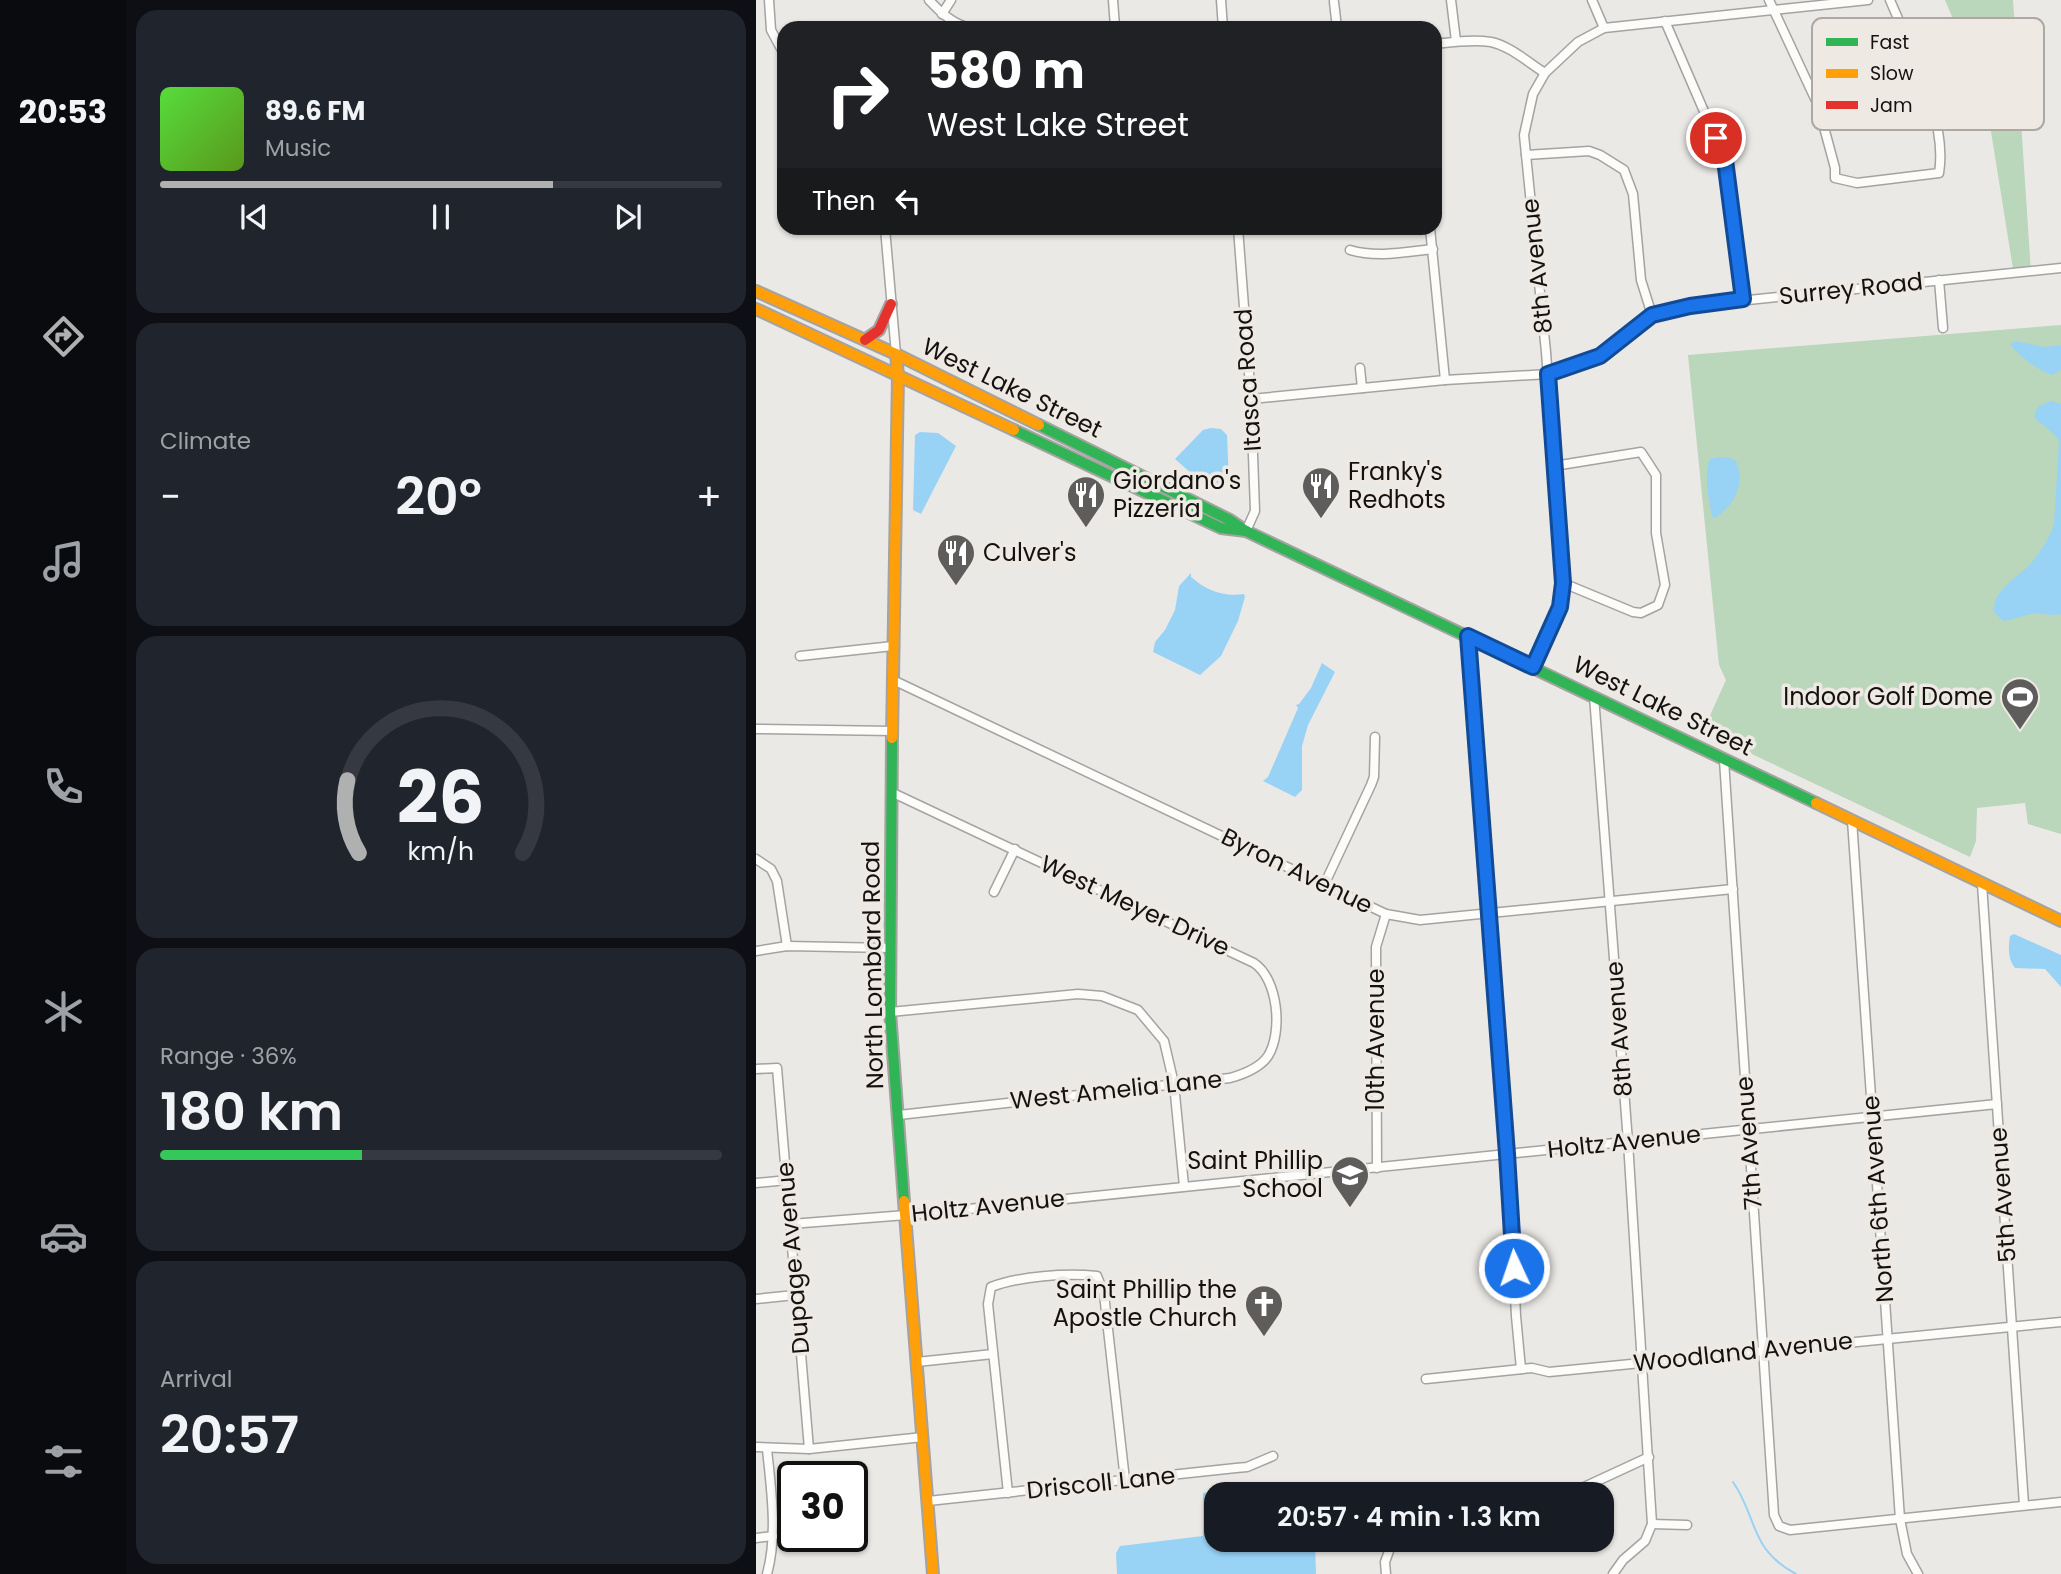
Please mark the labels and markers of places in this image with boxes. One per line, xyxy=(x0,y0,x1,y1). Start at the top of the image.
pin xyxy=(1686,108,1746,168)
place label: Franky's Redhots xyxy=(1348,455,1446,516)
place label: Giordano's Pizzeria xyxy=(1113,464,1241,525)
restaurant icon: Franky's Redhots xyxy=(1300,465,1342,520)
restaurant icon: Giordano's Pizzeria xyxy=(1065,474,1107,529)
restaurant icon: Culver's xyxy=(935,532,977,587)
place label: Culver's xyxy=(983,536,1076,569)
sports icon: Indoor Golf Dome xyxy=(1999,676,2041,731)
place label: Indoor Golf Dome xyxy=(1783,680,1993,713)
place label: Saint Phillip School xyxy=(1187,1144,1323,1205)
school or university icon: Saint Phillip School xyxy=(1329,1154,1371,1209)
place label: Saint Phillip the Apostle Church xyxy=(1053,1273,1237,1334)
church icon: Saint Phillip the Apostle Church xyxy=(1243,1283,1285,1338)

